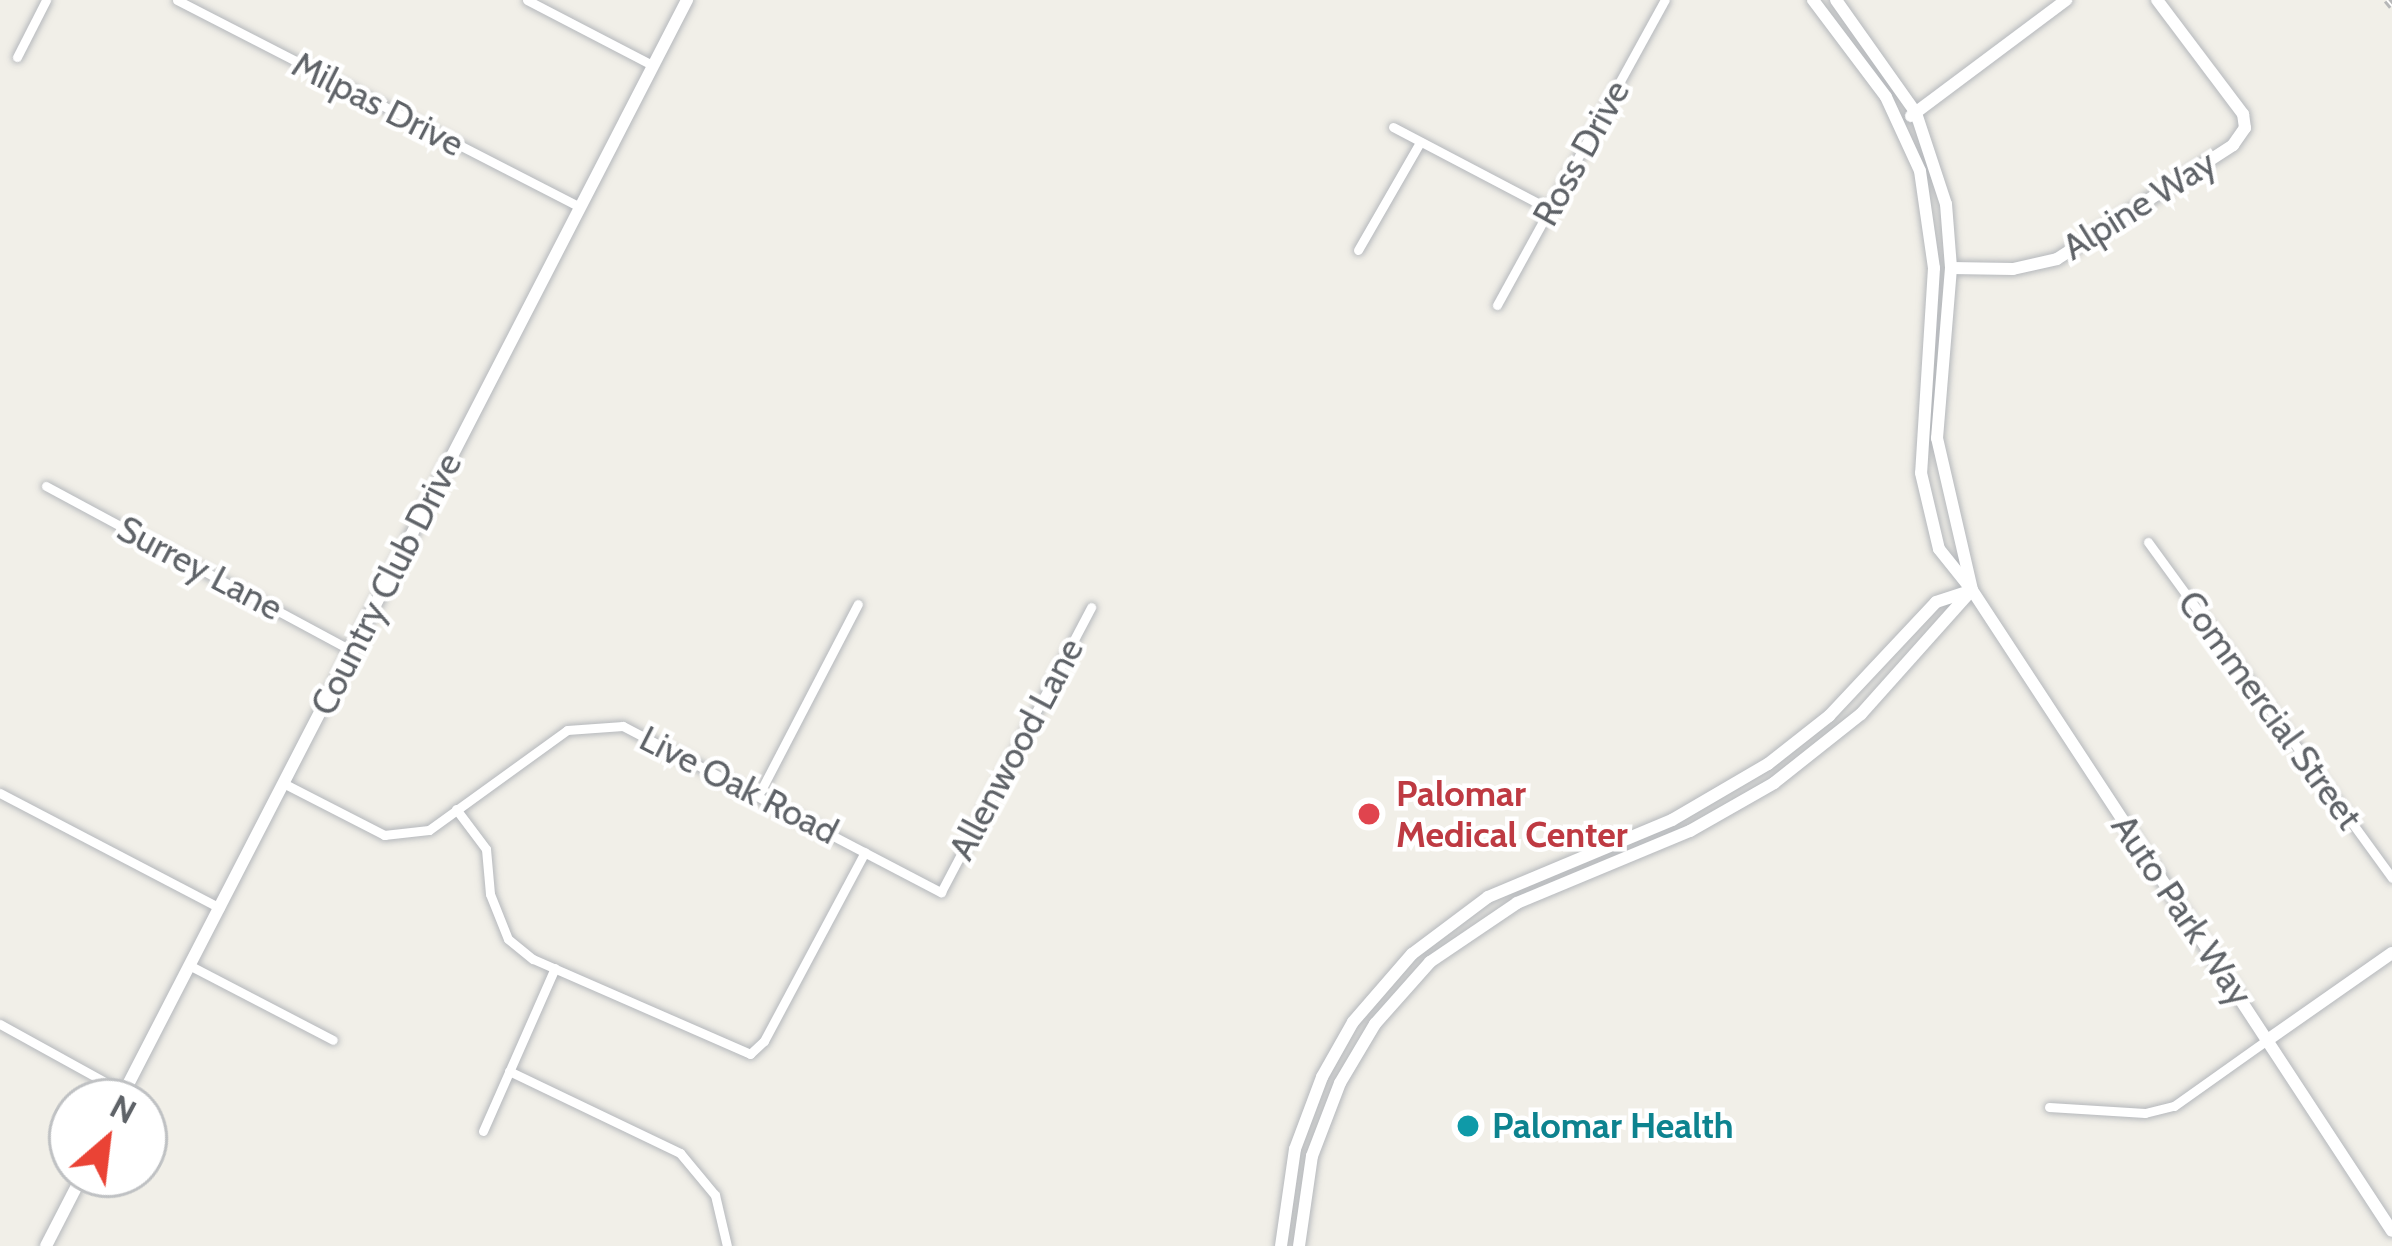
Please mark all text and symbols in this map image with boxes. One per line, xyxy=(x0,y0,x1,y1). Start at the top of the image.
street label: Milpas Drive xyxy=(285,43,471,165)
street label: Ross Drive xyxy=(1523,73,1639,233)
street label: Alpine Way xyxy=(2055,141,2223,269)
street label: Country Club Drive xyxy=(301,446,471,722)
street label: Surrey Lane xyxy=(110,507,290,629)
street label: Commercial Street xyxy=(2169,582,2371,838)
street label: Allenwood Lane xyxy=(940,631,1092,867)
street label: Live Oak Road xyxy=(633,717,845,853)
place label: Palomar Medical Center xyxy=(1396,771,1628,856)
marker: Palomar Medical Center xyxy=(1353,798,1385,830)
street label: Auto Park Way xyxy=(2102,806,2262,1014)
north arrow xyxy=(48,1078,168,1198)
text: N xyxy=(104,1086,143,1132)
place label: Palomar Health xyxy=(1492,1104,1734,1148)
marker: Palomar Health xyxy=(1455,1113,1481,1139)

